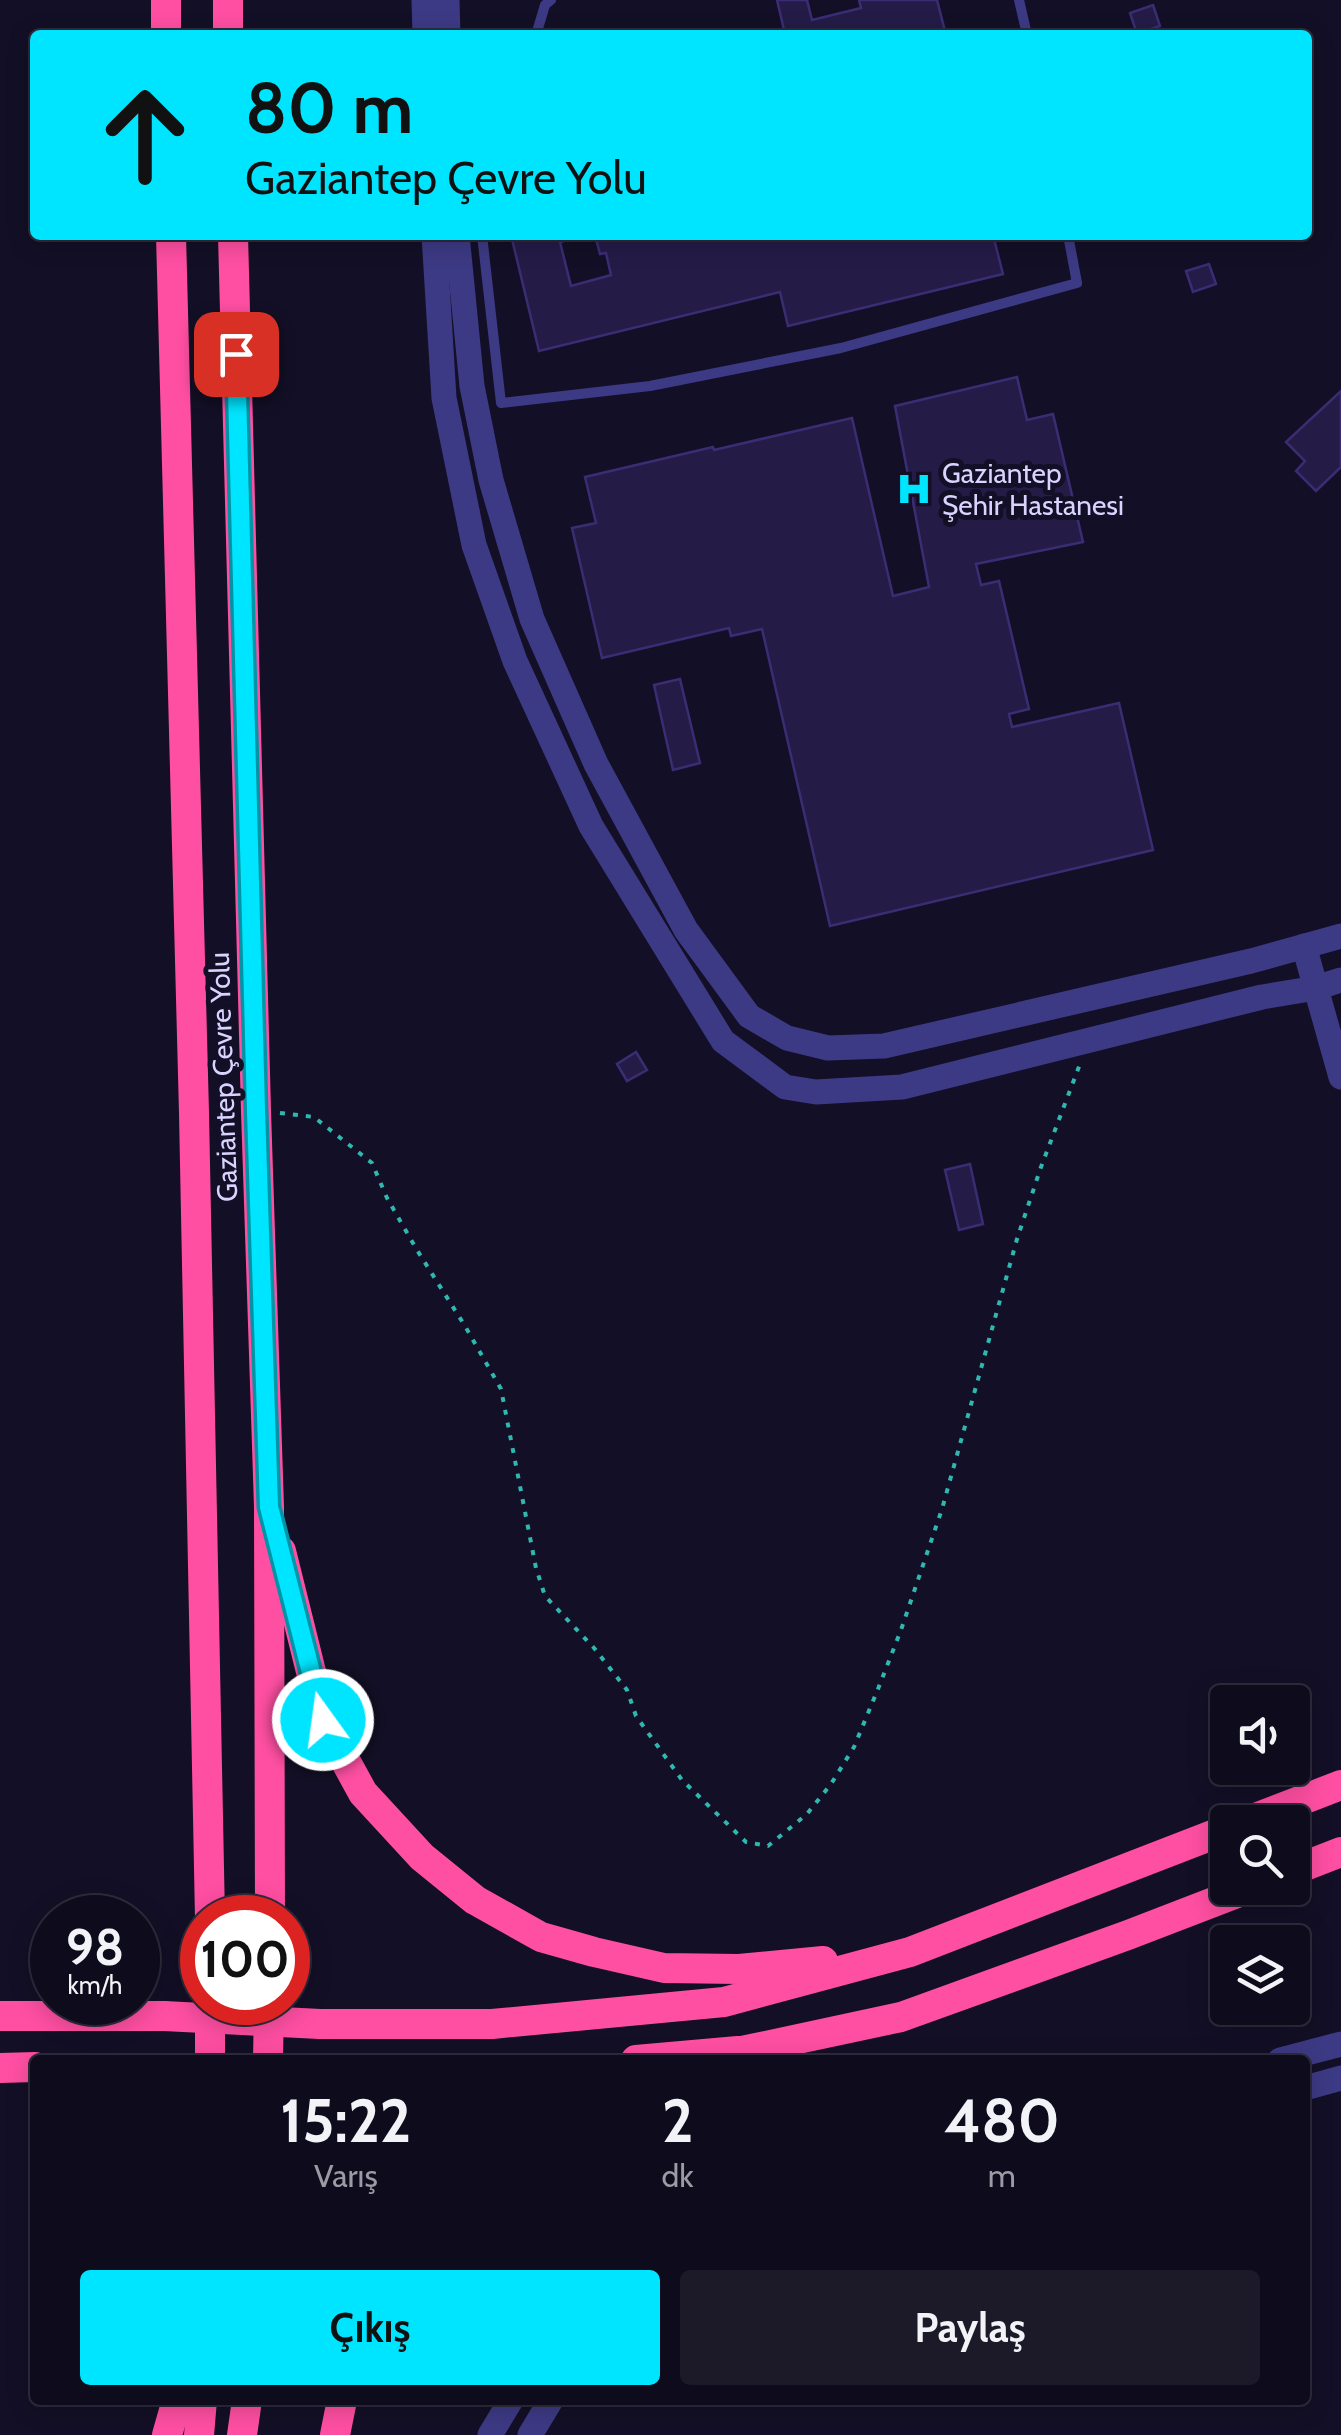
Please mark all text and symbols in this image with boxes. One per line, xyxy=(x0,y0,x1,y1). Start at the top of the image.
text: 80 m xyxy=(245,65,413,151)
icon: ahead xyxy=(80,70,210,200)
text: Gaziantep Çevre Yolu xyxy=(245,151,647,205)
pin xyxy=(194,312,279,397)
icon: arrive xyxy=(209,327,264,382)
place label: Gaziantep Şehir Hastanesi xyxy=(942,456,1124,522)
hospital icon: Gaziantep Şehir Hastanesi xyxy=(895,470,933,508)
street label: Gaziantep Çevre Yolu xyxy=(202,951,244,1203)
position arrow xyxy=(271,1668,375,1772)
map controls xyxy=(1210,1685,1310,2025)
button: sound xyxy=(1210,1685,1310,1785)
button: search xyxy=(1210,1805,1310,1905)
speed limit sign: 100 xyxy=(180,1895,310,2025)
text: 98 xyxy=(66,1917,124,1978)
button: layers xyxy=(1210,1925,1310,2025)
text: km/h xyxy=(68,1970,122,2000)
text: 15:22 xyxy=(280,2084,411,2157)
text: 2 xyxy=(662,2084,694,2157)
text: 480 xyxy=(944,2084,1060,2157)
text: Varış xyxy=(314,2156,378,2195)
text: dk xyxy=(662,2156,694,2195)
text: m xyxy=(988,2156,1016,2195)
button: Çıkış xyxy=(80,2270,660,2385)
button: Paylaş xyxy=(680,2270,1260,2385)

